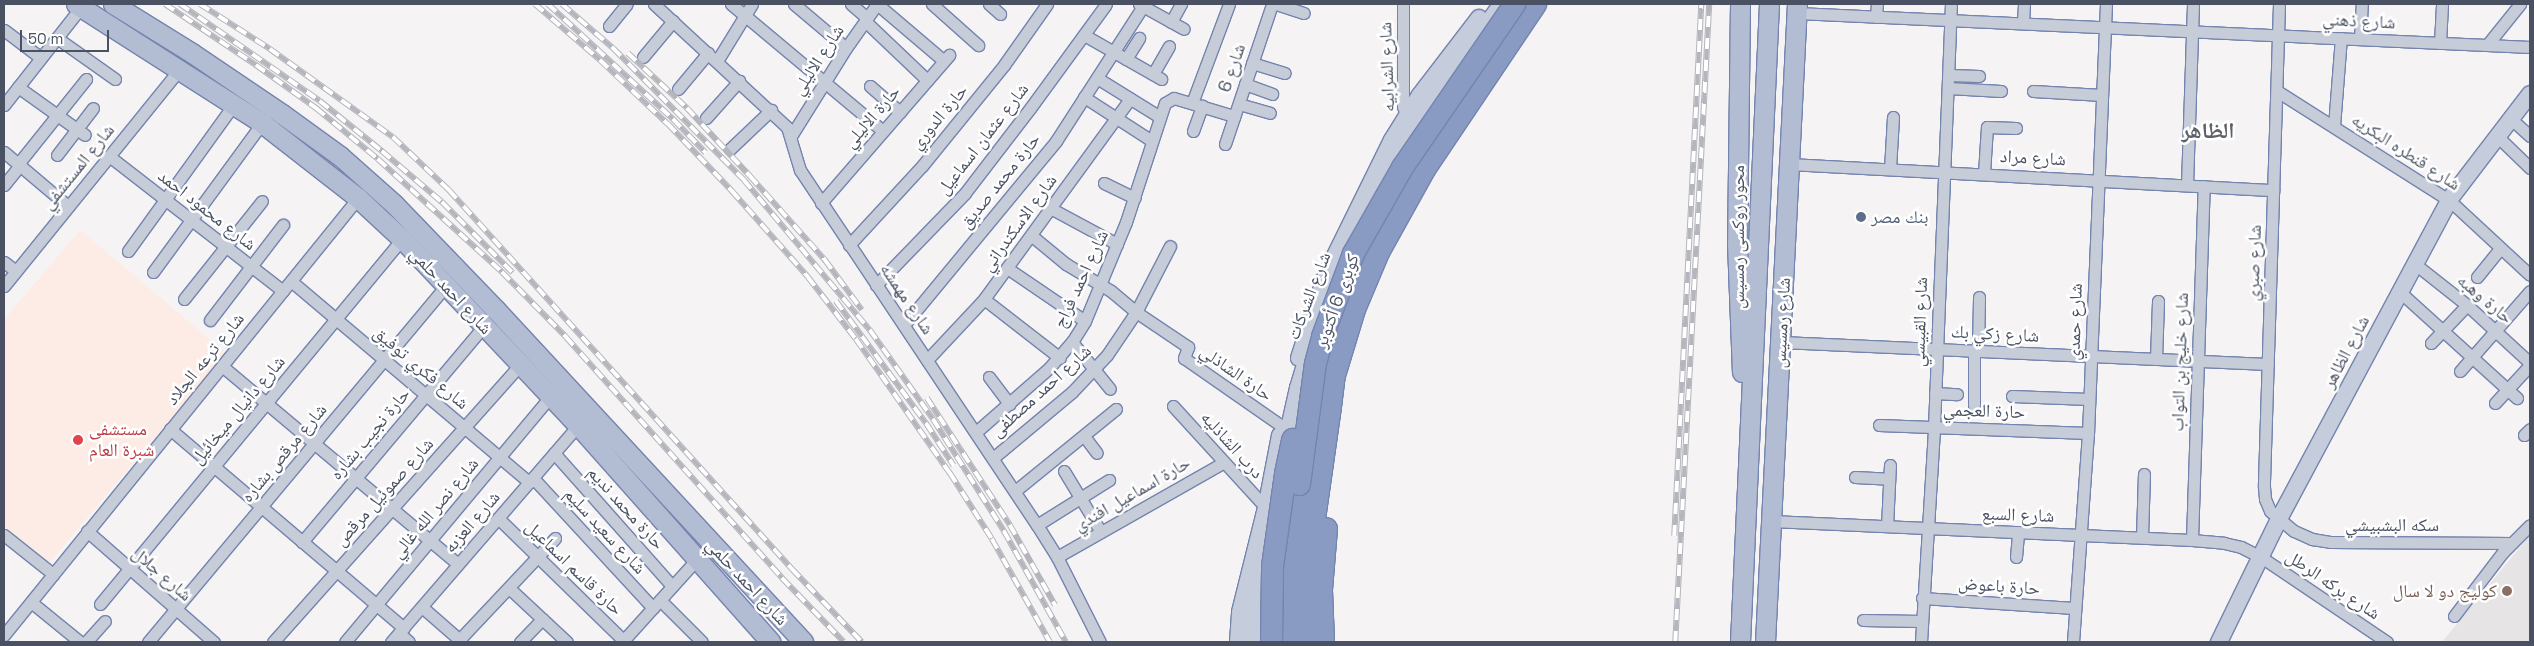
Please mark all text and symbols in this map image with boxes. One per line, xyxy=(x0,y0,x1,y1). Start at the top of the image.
street label: شارع ذهني xyxy=(2322,8,2396,34)
scale bar xyxy=(22,20,111,52)
street label: شارع الاليلي xyxy=(787,21,849,99)
street label: شارع الشرابيه xyxy=(1375,22,1399,112)
text: 50 m xyxy=(28,29,63,48)
street label: شارع 6 xyxy=(1214,41,1250,95)
street label: شارع عثمان اسماعيل xyxy=(933,79,1033,199)
street label: حارة الدوري xyxy=(906,80,972,154)
street label: حارة الاليلي xyxy=(839,81,905,153)
street label: شارع قنطره البكريه xyxy=(2348,109,2464,195)
district label: الظاهر xyxy=(2182,118,2234,144)
street label: شارع المستشفي xyxy=(37,120,119,214)
street label: حارة محمد صديق xyxy=(955,129,1045,233)
street label: شارع مراد xyxy=(1999,145,2067,171)
street label: شارع محمود احمد xyxy=(154,165,260,255)
street label: محور روكسى رمسيس xyxy=(1727,165,1749,309)
street label: شارع الاسكندراني xyxy=(976,170,1062,276)
place label: بنك مصر xyxy=(1871,206,1929,228)
marker: بنك مصر xyxy=(1855,211,1867,223)
street label: شارع صبري xyxy=(2242,224,2266,302)
street label: شارع احمد فراج xyxy=(1049,227,1113,331)
street label: شارع احمد حلمي xyxy=(405,243,497,339)
street label: شارع الشركات xyxy=(1282,249,1336,343)
street label: كوبرى 6 أكتوبر xyxy=(1310,251,1364,351)
street label: شارع مهمشه xyxy=(875,259,939,339)
street label: حارة وهبه xyxy=(2453,270,2517,328)
street label: شارع رمسيس xyxy=(1769,277,1795,369)
street label: شارع القبيسي xyxy=(1908,277,1932,367)
street label: شارع حمدي xyxy=(2063,283,2087,361)
street label: شارع خليج بن التواب xyxy=(2167,292,2193,432)
street label: شارع ترعه الجلاد xyxy=(161,308,249,410)
street label: شارع الظاهر xyxy=(2318,312,2374,392)
street label: شارع زكي بك xyxy=(1950,321,2040,347)
street label: شارع فكري توفيق xyxy=(369,322,473,414)
street label: شارع احمد مصطفى xyxy=(986,340,1096,442)
street label: حارة الشاذلي xyxy=(1196,340,1276,406)
street label: شارع دانيال ميخائيل xyxy=(186,351,290,469)
street label: حارة نجيب بشاره xyxy=(325,384,415,484)
street label: شارع مرقص بشاره xyxy=(237,399,331,507)
street label: حارة العجمي xyxy=(1943,399,2025,423)
street label: درب الشاذليه xyxy=(1196,407,1268,483)
place label: مستشفى شبرة العام xyxy=(89,419,154,462)
marker: مستشفى شبرة العام xyxy=(71,433,85,447)
street label: شارع صموئيل مرقص xyxy=(330,433,438,551)
street label: حارة اسماعيل افندي xyxy=(1070,452,1194,536)
street label: شارع نصر الله غالي xyxy=(387,453,483,563)
street label: حارة محمد نديم xyxy=(583,462,669,554)
street label: شارع سعيد سليم xyxy=(560,483,650,579)
street label: شارع العزبه xyxy=(439,487,505,557)
street label: شارع السبع xyxy=(1981,503,2055,527)
street label: سكه البشبيشي xyxy=(2345,514,2439,536)
street label: حارة قاسم اسماعيل xyxy=(521,516,627,620)
street label: شارع احمد حلمي xyxy=(701,534,793,630)
street label: شارع جلال xyxy=(128,542,196,606)
street label: شارع بركه الرطل xyxy=(2282,546,2384,624)
street label: حارة باعوض xyxy=(1958,572,2040,600)
place label: كوليج دو لا سال xyxy=(2393,580,2497,602)
marker: كوليج دو لا سال xyxy=(2501,585,2513,597)

